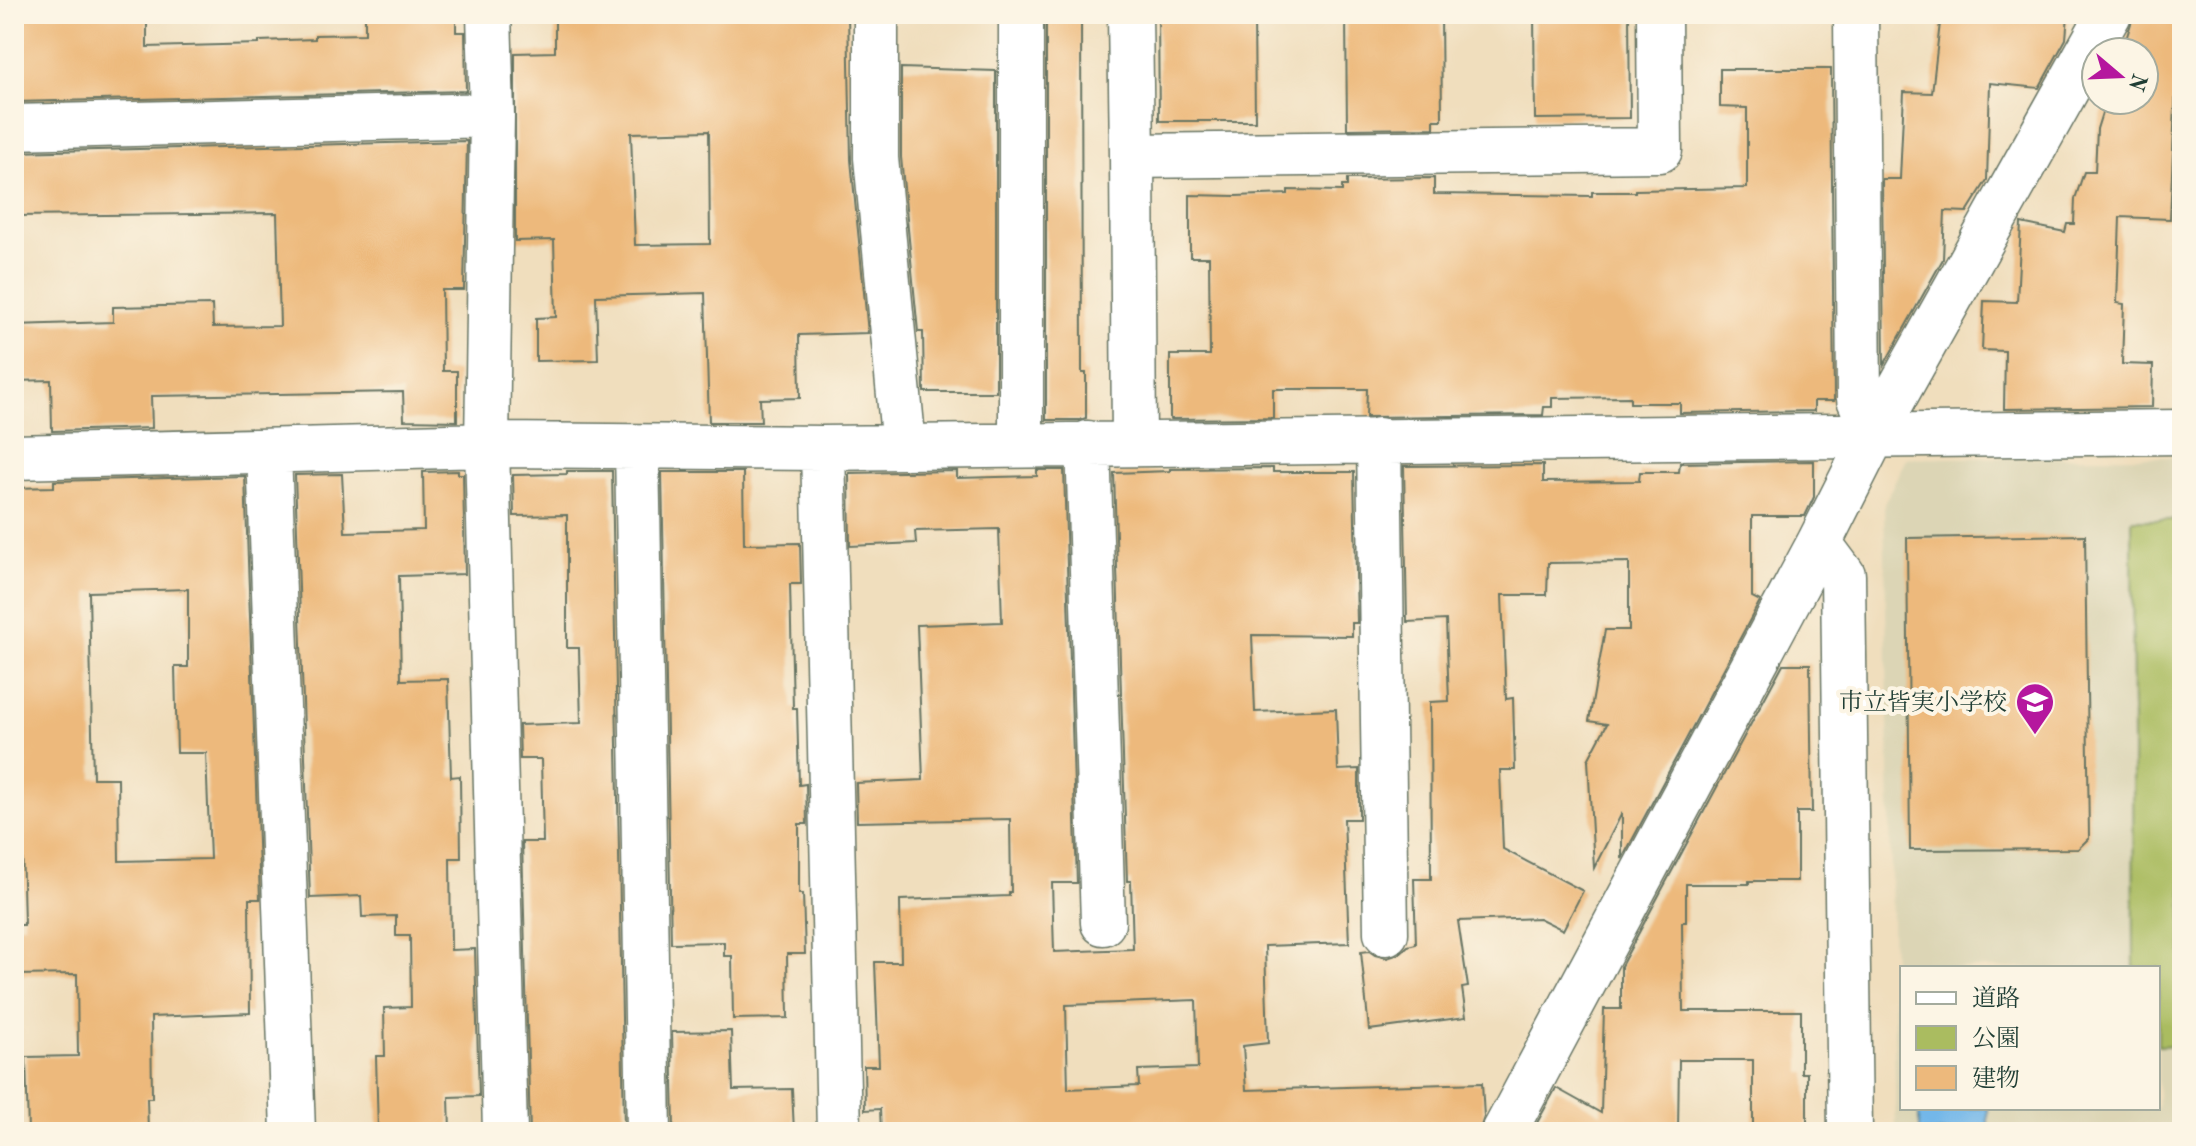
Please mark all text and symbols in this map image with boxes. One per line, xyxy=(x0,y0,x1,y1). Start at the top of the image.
north arrow xyxy=(2080,36,2160,116)
text: N xyxy=(2124,70,2150,94)
school or university icon: 市立皆実小学校 xyxy=(2014,681,2056,736)
place label: 市立皆実小学校 xyxy=(1839,689,2007,716)
legend xyxy=(1900,966,2160,1110)
text: 道路 xyxy=(1972,985,2020,1012)
text: 公園 xyxy=(1972,1026,2020,1052)
text: 建物 xyxy=(1972,1065,2020,1092)

